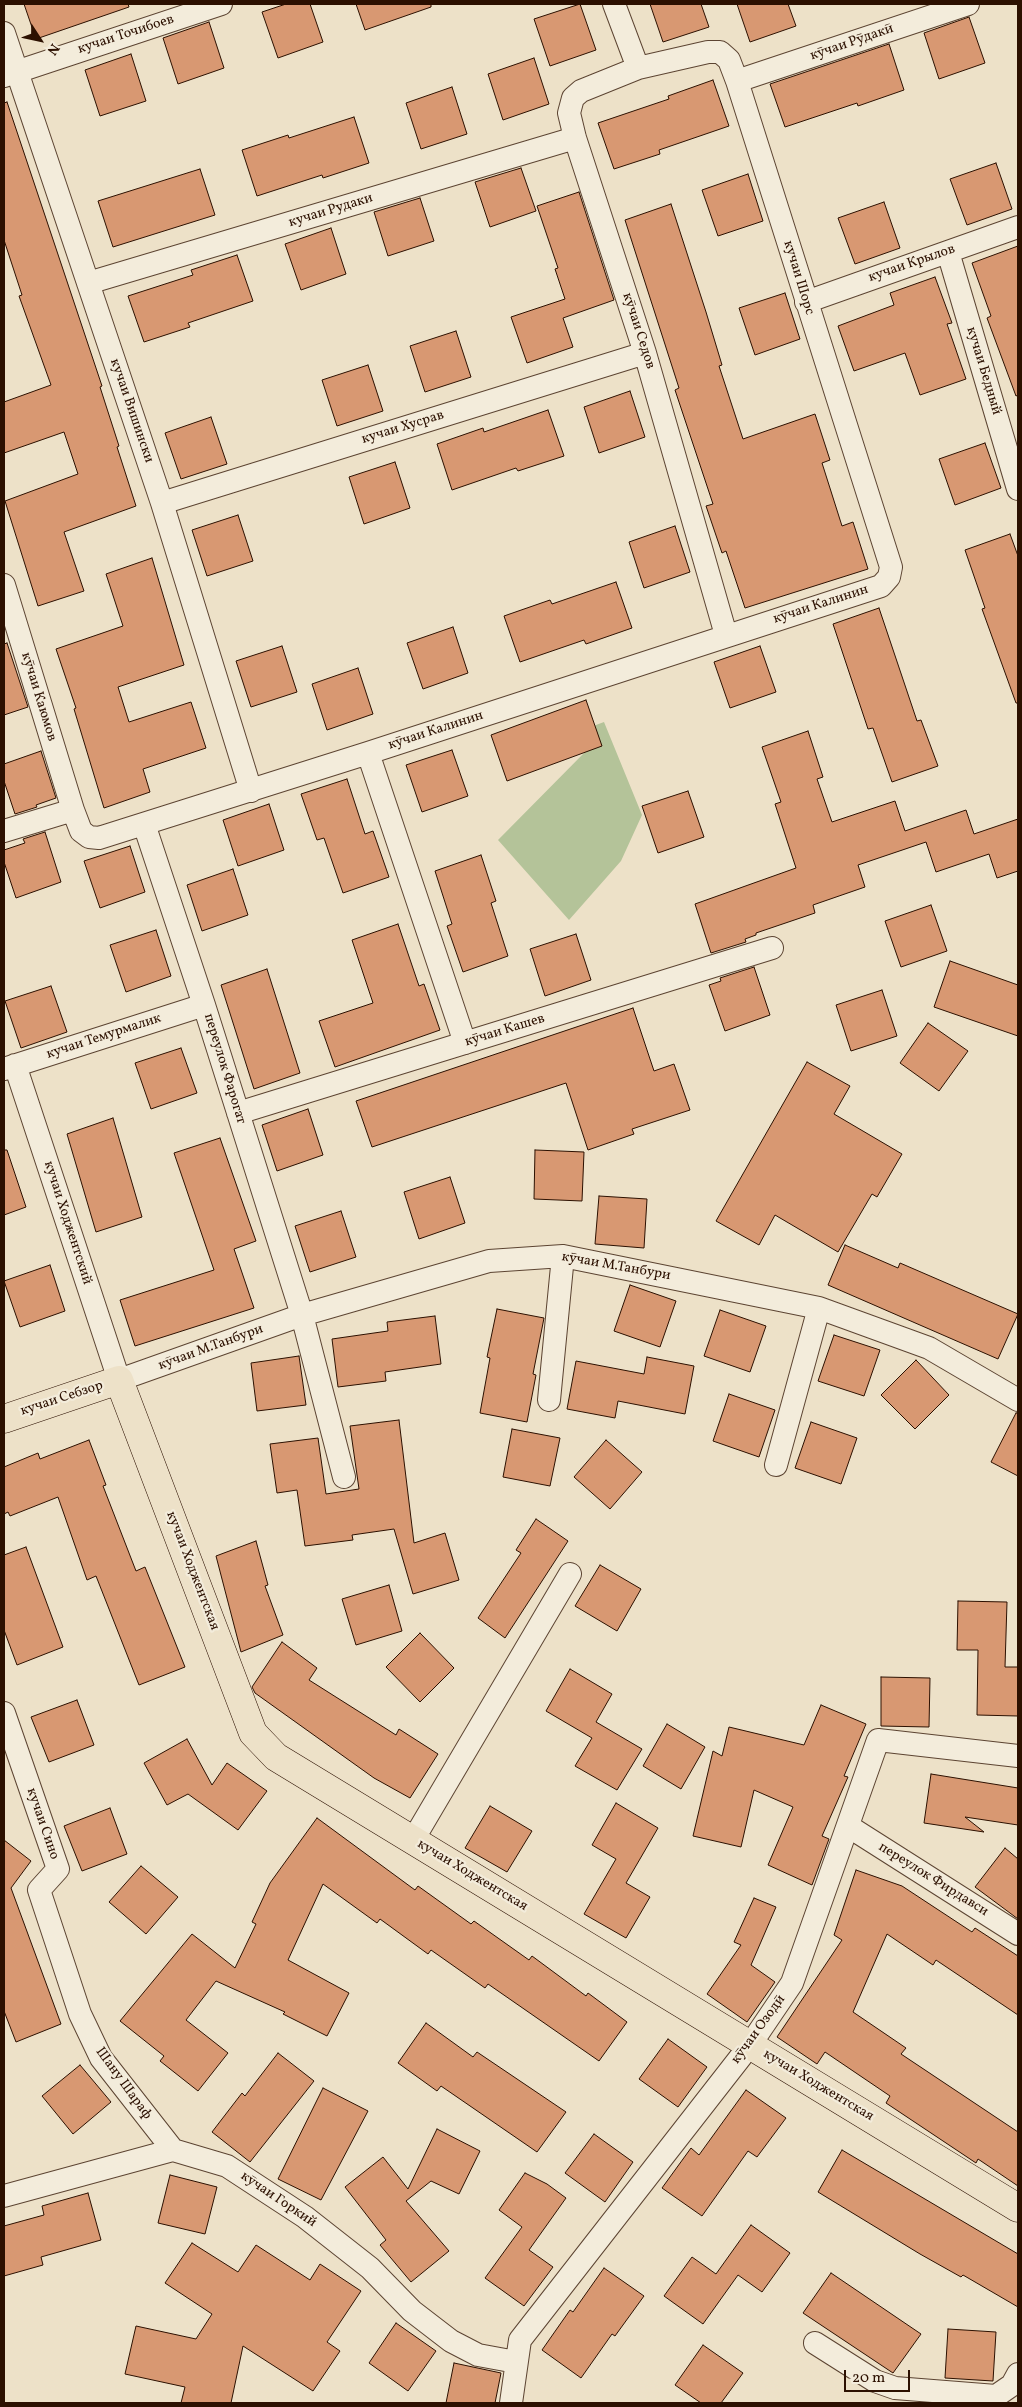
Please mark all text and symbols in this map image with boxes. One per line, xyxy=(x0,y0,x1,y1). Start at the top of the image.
street label: кучаи Точибоев xyxy=(76,12,176,58)
north arrow xyxy=(15,15,65,65)
street label: кӯчаи Рӯдакӣ xyxy=(808,21,896,65)
text: N xyxy=(42,39,63,58)
street label: кучаи Рудаки xyxy=(287,190,375,232)
street label: кучаи Шорс xyxy=(779,239,817,317)
street label: кучаи Крылов xyxy=(866,241,958,287)
street label: кӯчаи Седов xyxy=(618,291,658,371)
street label: кучаи Бедный xyxy=(962,325,1004,417)
street label: кучаи Вишински xyxy=(105,357,157,465)
street label: кучаи Хусрав xyxy=(360,408,446,448)
street label: кӯчаи Калинин xyxy=(771,582,871,628)
street label: кӯчаи Каюмов xyxy=(17,651,59,743)
street label: кӯчаи Калинин xyxy=(386,708,486,754)
street label: кучаи Темурмалик xyxy=(45,1011,163,1063)
street label: кӯчаи Кашев xyxy=(463,1011,547,1051)
street label: переулок Фарогат xyxy=(199,1012,249,1126)
street label: кучаи Ходжентский xyxy=(39,1159,95,1287)
street label: кӯчаи М.Танбури xyxy=(560,1249,672,1285)
street label: кӯчаи М.Танбури xyxy=(156,1321,266,1375)
street label: кучаи Себзор xyxy=(19,1378,105,1420)
street label: кучаи Ходжентская xyxy=(162,1509,222,1633)
street label: кучаи Сино xyxy=(22,1786,62,1862)
street label: кучаи Ходжентская xyxy=(414,1836,530,1916)
street label: переулок Фирдавси xyxy=(875,1839,991,1921)
street label: кӯчаи Озодӣ xyxy=(728,1992,790,2068)
street label: Шану Шараф xyxy=(91,2045,155,2123)
street label: кучаи Ходжентская xyxy=(760,2046,876,2126)
street label: кӯчаи Горкий xyxy=(237,2168,319,2232)
scale bar xyxy=(847,2360,913,2392)
text: 20 m xyxy=(852,2368,885,2389)

